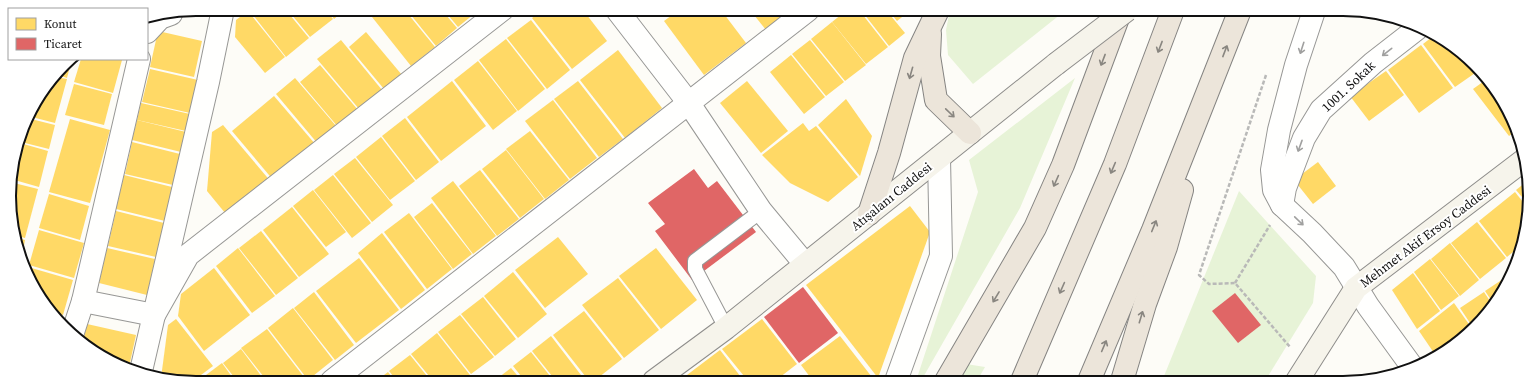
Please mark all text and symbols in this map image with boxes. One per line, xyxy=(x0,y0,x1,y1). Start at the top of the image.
legend xyxy=(8,8,148,60)
text: Konut xyxy=(44,16,77,32)
text: Ticaret xyxy=(44,36,82,52)
one-way arrow xyxy=(1155,40,1163,52)
one-way arrow xyxy=(1297,41,1305,53)
one-way arrow xyxy=(1222,45,1230,57)
one-way arrow xyxy=(1382,47,1393,56)
one-way arrow xyxy=(1098,54,1106,66)
street label: 1001. Sokak xyxy=(1318,57,1379,116)
one-way arrow xyxy=(907,66,914,79)
one-way arrow xyxy=(945,108,955,118)
one-way arrow xyxy=(1296,140,1304,152)
street label: Atışalanı Caddesi xyxy=(847,158,935,234)
one-way arrow xyxy=(1109,162,1117,174)
one-way arrow xyxy=(1051,175,1059,187)
street label: Mehmet Akif Ersoy Caddesi xyxy=(1356,181,1494,291)
one-way arrow xyxy=(1293,216,1303,225)
one-way arrow xyxy=(1151,220,1159,232)
one-way arrow xyxy=(1058,282,1066,294)
one-way arrow xyxy=(992,291,1000,303)
one-way arrow xyxy=(1138,311,1145,324)
one-way arrow xyxy=(1101,340,1108,352)

